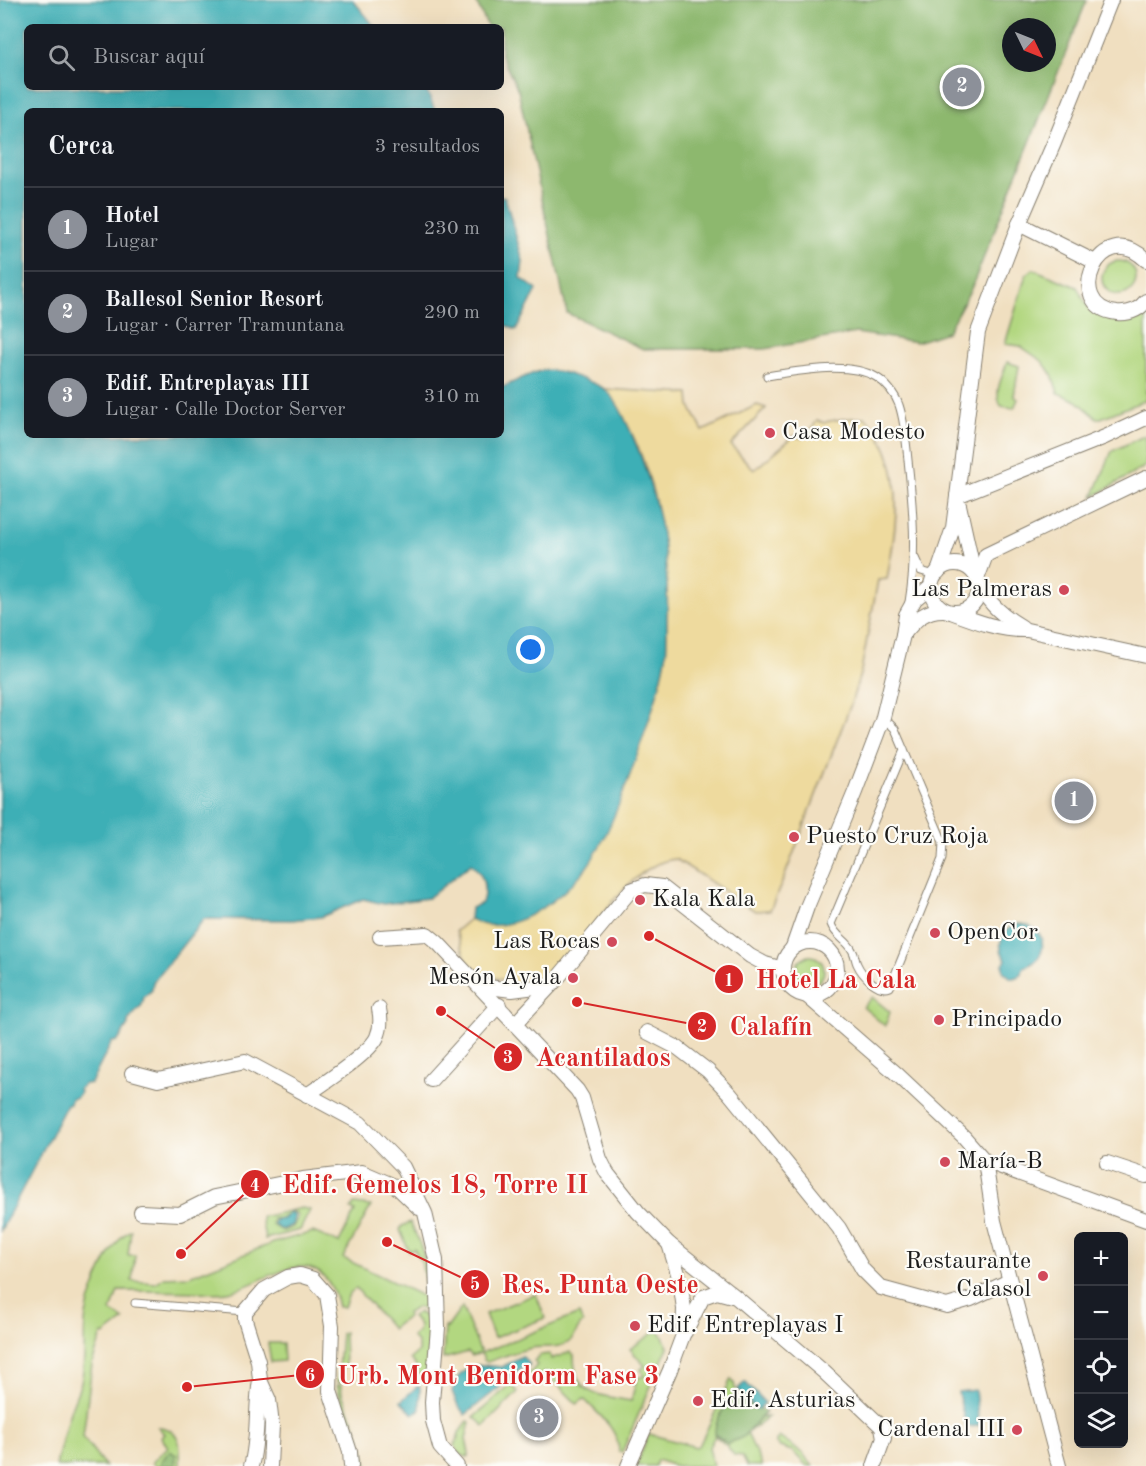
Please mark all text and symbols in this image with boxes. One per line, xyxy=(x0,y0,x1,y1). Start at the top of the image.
north arrow xyxy=(1002,18,1056,72)
search box xyxy=(24,24,504,90)
icon: search xyxy=(45,41,78,74)
text: Buscar aquí xyxy=(93,46,205,68)
pin: 2 xyxy=(942,64,982,110)
text: Cerca xyxy=(48,134,114,160)
text: 3 resultados xyxy=(375,137,480,157)
text: Hotel xyxy=(105,205,159,227)
text: 1 xyxy=(62,219,73,239)
text: 230 m xyxy=(424,219,480,239)
text: Lugar xyxy=(105,232,158,252)
text: Ballesol Senior Resort xyxy=(105,289,323,311)
text: 2 xyxy=(62,303,73,323)
text: 290 m xyxy=(424,303,480,323)
text: Lugar · Carrer Tramuntana xyxy=(105,316,345,336)
text: Edif. Entreplayas III xyxy=(105,373,310,395)
text: 3 xyxy=(62,387,73,407)
text: 310 m xyxy=(424,387,480,407)
text: Lugar · Calle Doctor Server xyxy=(105,400,345,420)
place label: Casa Modesto xyxy=(782,421,925,445)
marker: Casa Modesto xyxy=(763,426,777,440)
place label: Las Palmeras xyxy=(911,578,1052,602)
marker: Las Palmeras xyxy=(1057,583,1071,597)
your location xyxy=(516,635,545,664)
pin: 1 xyxy=(1054,778,1094,824)
place label: Puesto Cruz Roja xyxy=(806,825,988,849)
marker: Puesto Cruz Roja xyxy=(787,830,801,844)
place label: Kala Kala xyxy=(652,888,756,912)
marker: Kala Kala xyxy=(633,893,647,907)
place label: OpenCor xyxy=(947,921,1038,945)
marker: OpenCor xyxy=(928,926,942,940)
place label: Las Rocas xyxy=(493,930,600,954)
marker: Las Rocas xyxy=(605,935,619,949)
callout: Hotel La Cala xyxy=(714,957,929,1001)
place label: Mesón Ayala xyxy=(428,966,561,990)
text: Hotel La Cala xyxy=(755,968,917,994)
marker: Mesón Ayala xyxy=(566,971,580,985)
text: 1 xyxy=(724,972,734,990)
callout: Calafín xyxy=(687,1004,824,1048)
place label: Principado xyxy=(951,1008,1062,1032)
marker: Principado xyxy=(932,1013,946,1027)
text: Calafín xyxy=(730,1015,812,1041)
text: 2 xyxy=(697,1018,707,1036)
callout: Acantilados xyxy=(493,1035,683,1079)
text: Acantilados xyxy=(535,1046,671,1072)
text: 3 xyxy=(503,1049,513,1067)
place label: María-B xyxy=(957,1150,1043,1174)
marker: María-B xyxy=(938,1155,952,1169)
callout: Edif. Gemelos 18, Torre II xyxy=(240,1162,601,1206)
text: Edif. Gemelos 18, Torre II xyxy=(282,1173,588,1199)
text: 4 xyxy=(250,1177,260,1195)
map controls xyxy=(1074,1232,1128,1448)
button: + xyxy=(1074,1232,1128,1286)
place label: Restaurante Calasol xyxy=(905,1250,1031,1302)
callout: Res. Punta Oeste xyxy=(460,1262,711,1306)
marker: Restaurante Calasol xyxy=(1036,1269,1050,1283)
text: Res. Punta Oeste xyxy=(501,1273,699,1299)
text: 5 xyxy=(470,1276,480,1294)
button: − xyxy=(1074,1286,1128,1340)
place label: Edif. Entreplayas I xyxy=(647,1314,844,1338)
marker: Edif. Entreplayas I xyxy=(628,1319,642,1333)
button: locate xyxy=(1074,1340,1128,1394)
callout: Urb. Mont Benidorm Fase 3 xyxy=(295,1352,671,1396)
text: Urb. Mont Benidorm Fase 3 xyxy=(337,1364,659,1390)
text: 6 xyxy=(305,1367,315,1385)
place label: Edif. Asturias xyxy=(710,1389,856,1413)
marker: Edif. Asturias xyxy=(691,1394,705,1408)
button: layers xyxy=(1074,1394,1128,1448)
pin: 3 xyxy=(520,1396,558,1440)
place label: Cardenal III xyxy=(877,1418,1005,1442)
marker: Cardenal III xyxy=(1010,1423,1024,1437)

